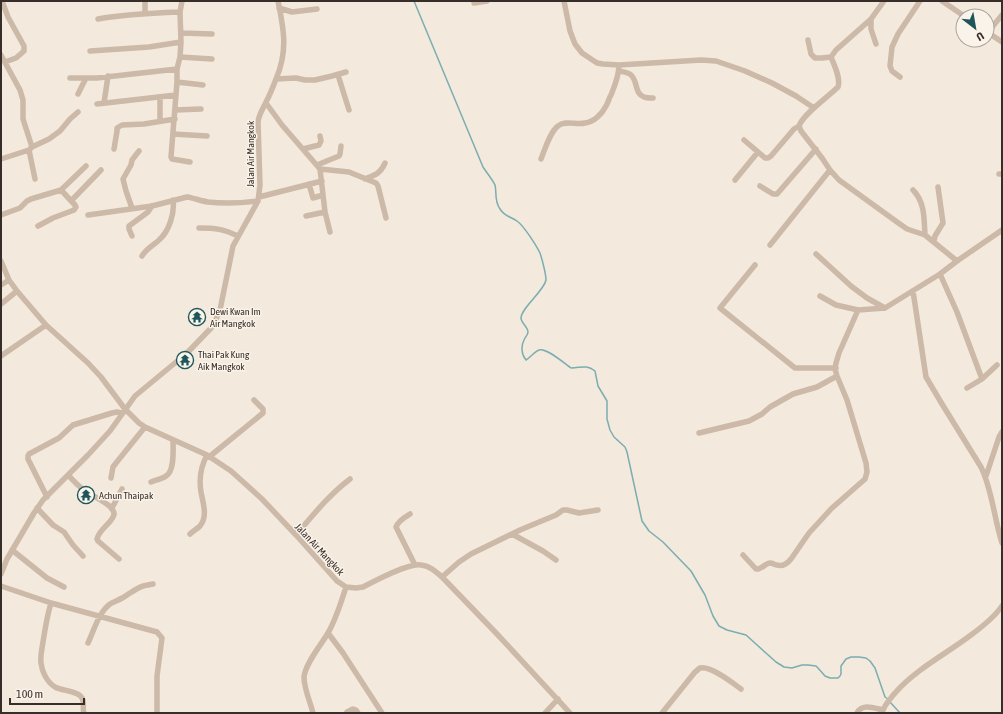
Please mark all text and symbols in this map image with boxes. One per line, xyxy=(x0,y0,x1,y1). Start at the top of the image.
north arrow xyxy=(955,8,995,48)
text: U xyxy=(974,30,986,43)
street label: Jalan Air Mangkok xyxy=(245,120,256,187)
place label: Dewi Kwan Im Air Mangkok xyxy=(210,306,261,329)
temple icon: Dewi Kwan Im Air Mangkok xyxy=(187,307,207,327)
place label: Thai Pak Kung Aik Mangkok xyxy=(198,349,250,372)
temple icon: Thai Pak Kung Aik Mangkok xyxy=(175,350,195,370)
temple icon: Achun Thaipak xyxy=(76,485,96,505)
place label: Achun Thaipak xyxy=(99,490,154,501)
street label: Jalan Air Mangkok xyxy=(293,521,347,578)
scale bar xyxy=(10,680,84,706)
text: 100 m xyxy=(16,687,43,701)

